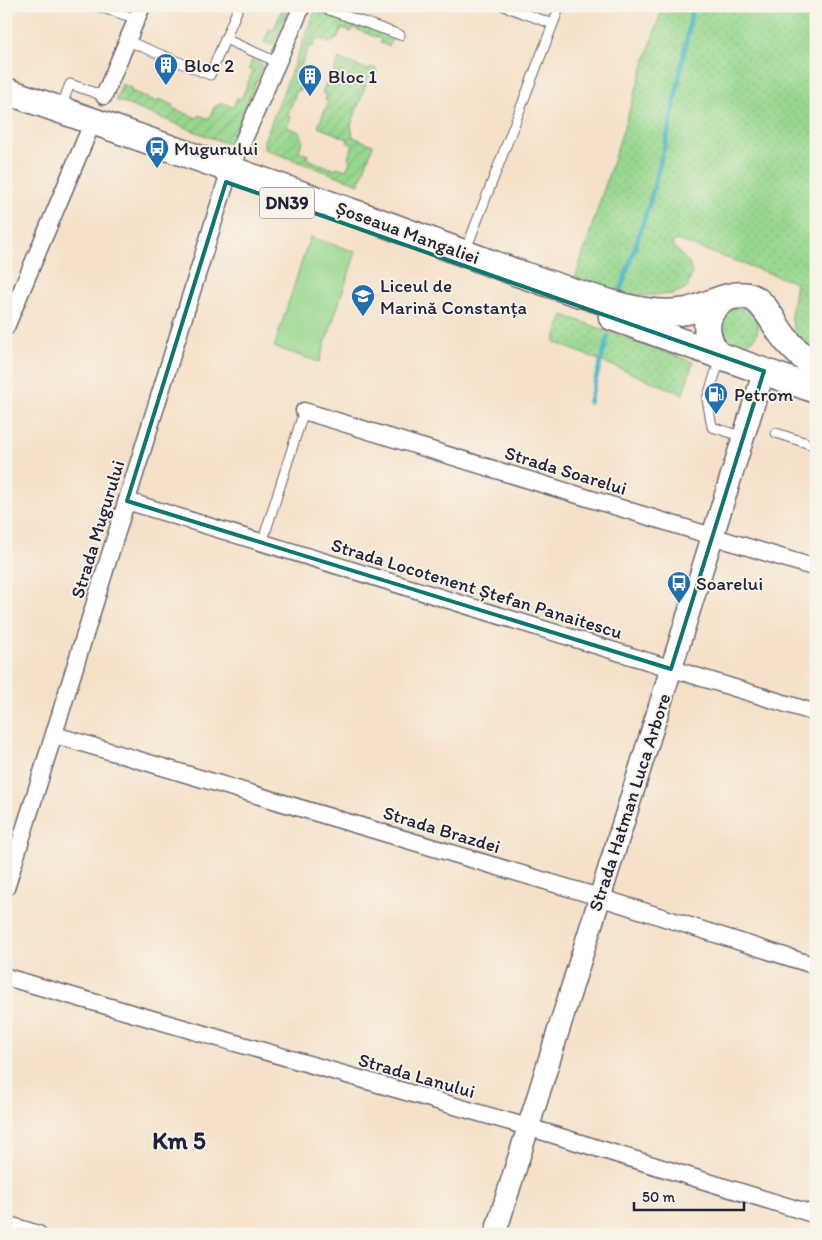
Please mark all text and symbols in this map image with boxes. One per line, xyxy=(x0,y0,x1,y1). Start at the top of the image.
building icon: Bloc 2 xyxy=(153,52,179,86)
place label: Bloc 2 xyxy=(184,54,234,77)
building icon: Bloc 1 xyxy=(297,63,323,97)
place label: Bloc 1 xyxy=(328,65,377,88)
bus stop icon: Mugurului xyxy=(144,135,170,169)
place label: Mugurului xyxy=(174,137,258,160)
road number: DN39 xyxy=(260,188,314,218)
street label: Șoseaua Mangaliei xyxy=(333,196,483,269)
place label: Liceul de Marină Constanța xyxy=(380,274,527,319)
school or university icon: Liceul de Marină Constanța xyxy=(350,283,376,317)
fuel station icon: Petrom xyxy=(703,381,729,415)
place label: Petrom xyxy=(734,383,793,406)
street label: Strada Soarelui xyxy=(502,441,630,500)
street label: Strada Mugurului xyxy=(66,457,129,601)
street label: Strada Locotenent Ștefan Panaitescu xyxy=(329,533,626,644)
bus stop icon: Soarelui xyxy=(666,570,692,604)
place label: Soarelui xyxy=(696,572,763,595)
street label: Strada Hatman Luca Arbore xyxy=(583,690,676,914)
street label: Strada Brazdei xyxy=(380,801,503,858)
street label: Strada Lanului xyxy=(356,1048,478,1103)
district label: Km 5 xyxy=(152,1126,206,1155)
scale bar xyxy=(634,1180,744,1212)
text: 50 m xyxy=(642,1188,675,1206)

